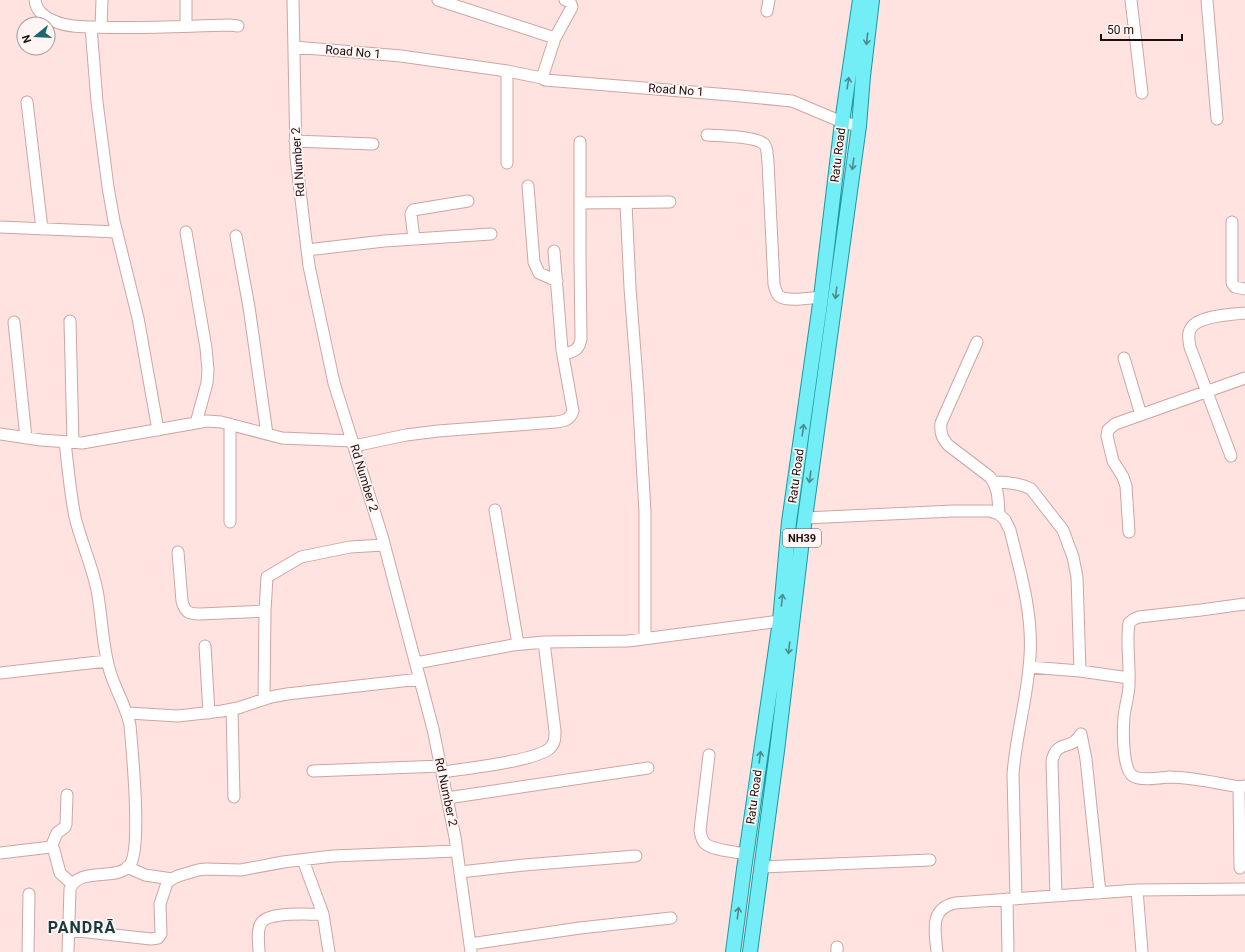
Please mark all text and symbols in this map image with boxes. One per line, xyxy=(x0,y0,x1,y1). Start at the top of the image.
north arrow xyxy=(16,16,56,56)
scale bar xyxy=(1101,16,1182,42)
text: 50 m xyxy=(1107,23,1134,37)
one-way arrow xyxy=(863,32,871,45)
text: N xyxy=(20,33,34,45)
street label: Road No 1 xyxy=(325,43,381,61)
one-way arrow xyxy=(844,77,852,90)
street label: Road No 1 xyxy=(648,81,704,99)
street label: Rd Number 2 xyxy=(289,126,307,197)
street label: Ratu Road xyxy=(828,127,848,183)
one-way arrow xyxy=(849,157,857,170)
one-way arrow xyxy=(832,286,840,299)
one-way arrow xyxy=(799,424,807,437)
street label: Rd Number 2 xyxy=(347,443,381,514)
street label: Ratu Road xyxy=(785,448,807,504)
one-way arrow xyxy=(806,470,814,483)
road number: NH39 xyxy=(783,529,821,547)
one-way arrow xyxy=(778,594,785,607)
one-way arrow xyxy=(785,641,793,654)
one-way arrow xyxy=(756,751,764,764)
street label: Rd Number 2 xyxy=(432,756,460,828)
street label: Ratu Road xyxy=(743,769,765,825)
one-way arrow xyxy=(734,907,742,920)
district label: PANDRĀ xyxy=(48,918,116,937)

